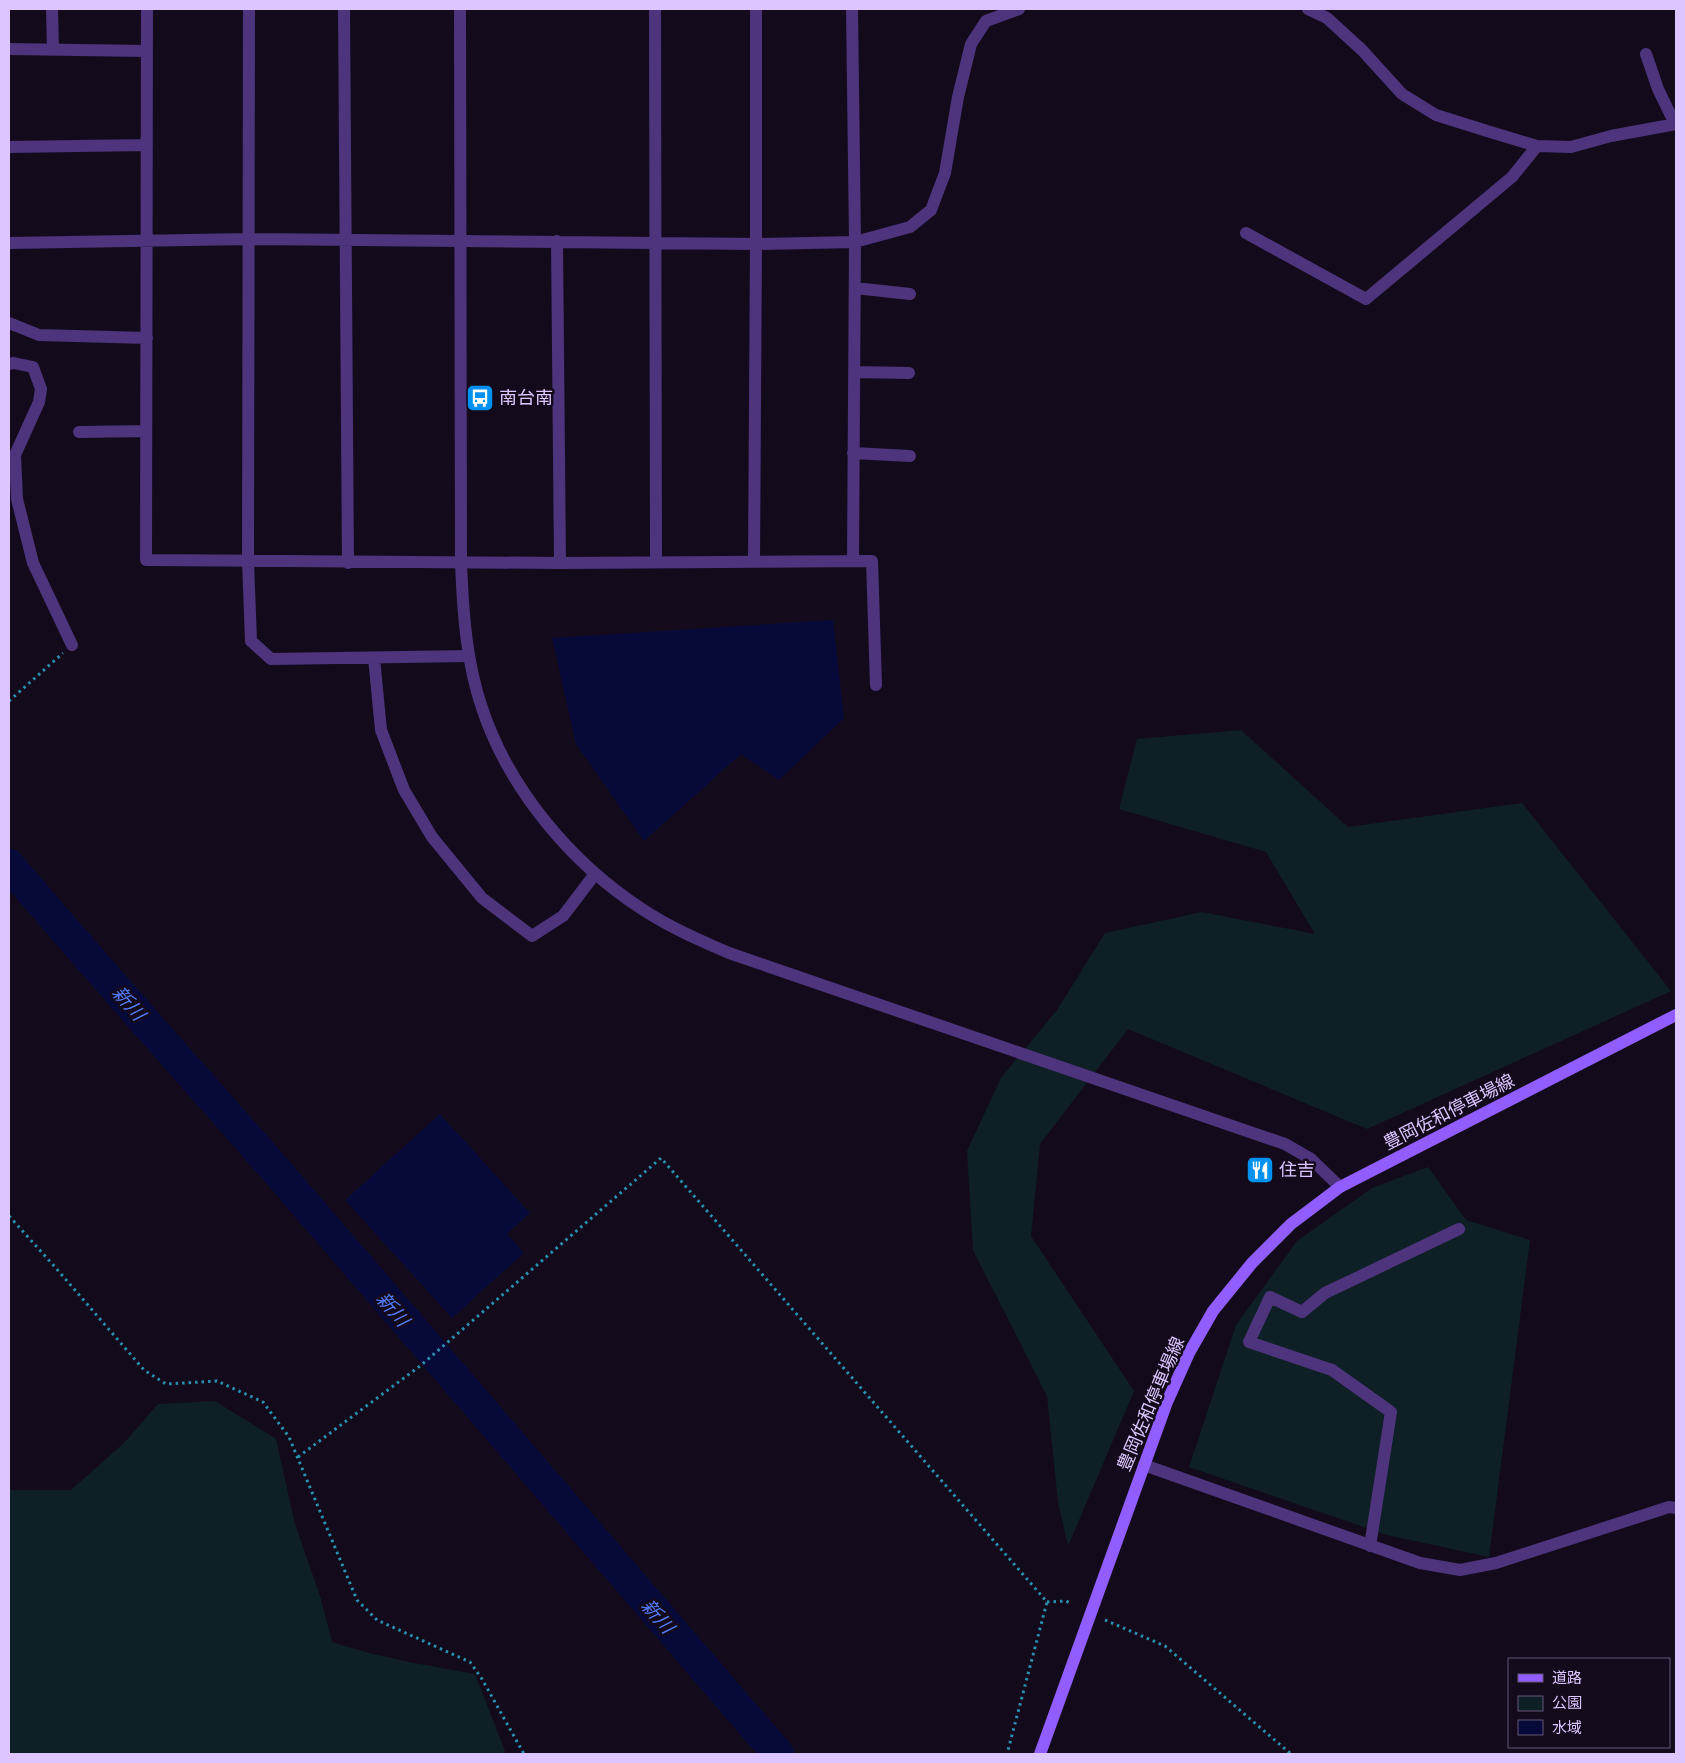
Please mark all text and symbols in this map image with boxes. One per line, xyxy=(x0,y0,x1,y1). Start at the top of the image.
bus stop icon: 南台南 xyxy=(465,383,495,413)
place label: 南台南 xyxy=(499,387,553,408)
water label: 新川 xyxy=(107,981,151,1027)
street label: 豊岡佐和停車場線 xyxy=(1380,1070,1518,1154)
restaurant icon: 住吉 xyxy=(1245,1155,1275,1185)
place label: 住吉 xyxy=(1279,1159,1315,1180)
water label: 新川 xyxy=(371,1287,415,1333)
street label: 豊岡佐和停車場線 xyxy=(1113,1333,1188,1474)
water label: 新川 xyxy=(636,1594,680,1640)
legend xyxy=(1508,1658,1670,1748)
text: 道路 xyxy=(1552,1669,1582,1687)
text: 公園 xyxy=(1552,1694,1582,1712)
text: 水域 xyxy=(1552,1719,1582,1737)

